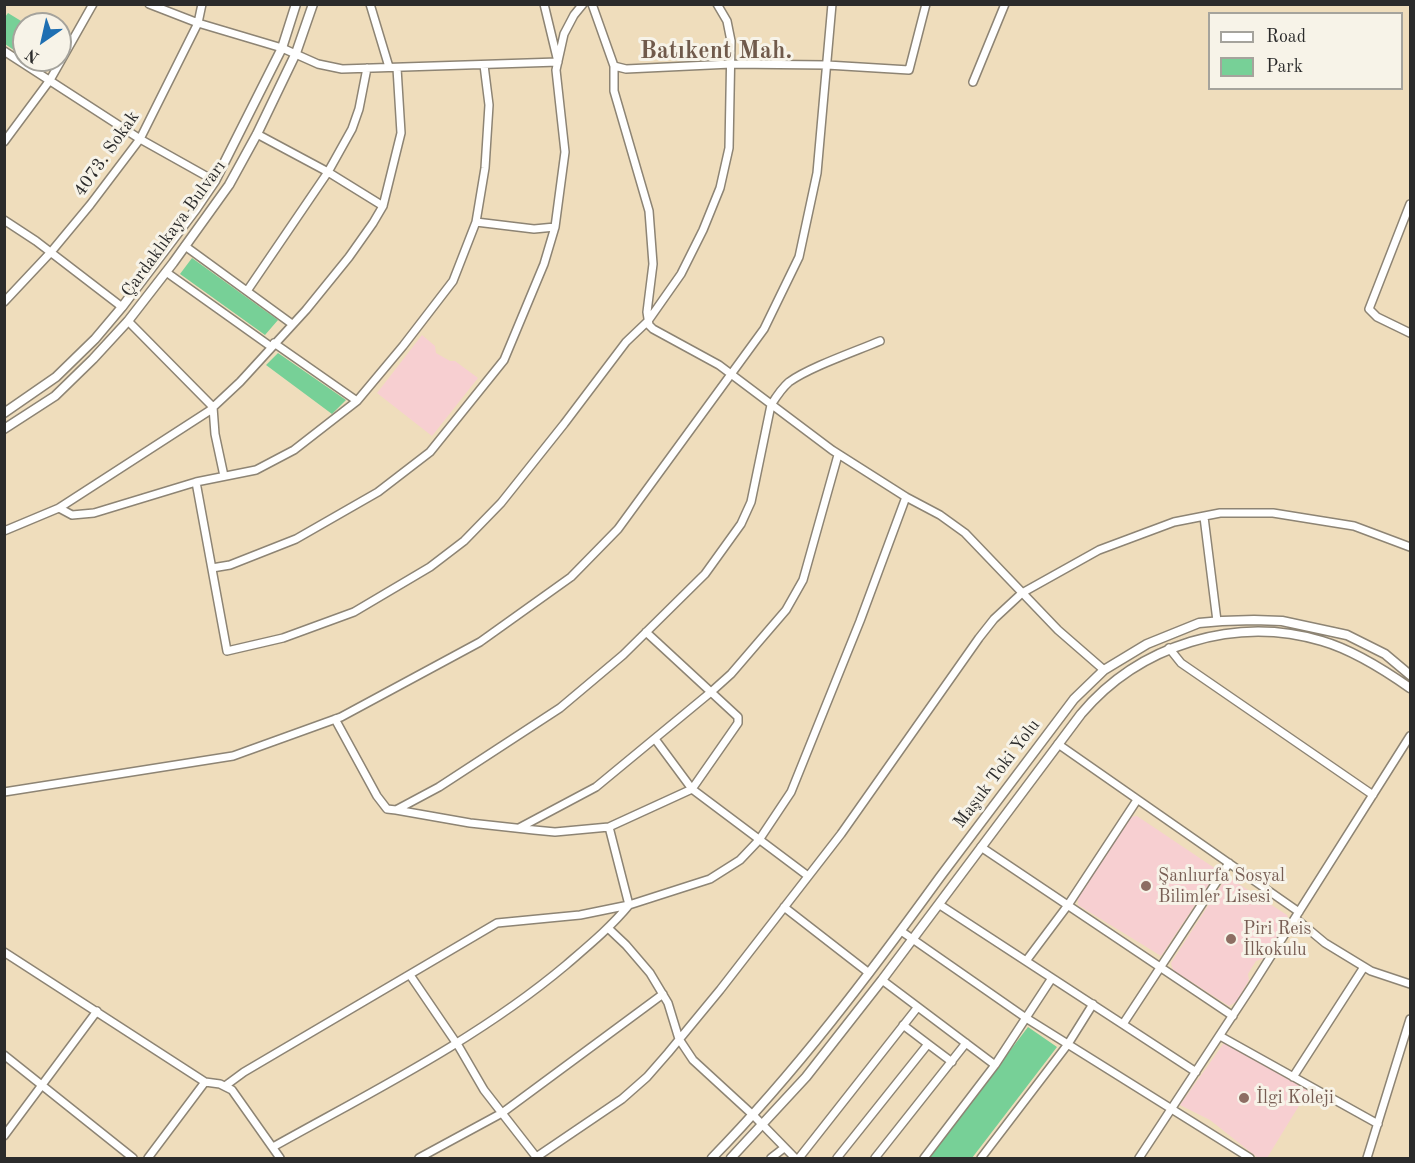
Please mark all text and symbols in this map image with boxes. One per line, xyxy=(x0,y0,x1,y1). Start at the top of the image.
north arrow xyxy=(12,12,72,72)
legend xyxy=(1208,12,1403,90)
text: Road xyxy=(1266,28,1306,46)
district label: Batıkent Mah. xyxy=(640,38,792,66)
text: N xyxy=(24,45,43,65)
text: Park xyxy=(1266,58,1303,76)
street label: 4073. Sokak xyxy=(70,107,144,201)
street label: Çardaklıkaya Bulvarı xyxy=(117,156,231,302)
street label: Maşuk Toki Yolu xyxy=(949,715,1045,833)
place label: Şanlıurfa Sosyal Bilimler Lisesi xyxy=(1158,865,1285,908)
marker: Şanlıurfa Sosyal Bilimler Lisesi xyxy=(1139,879,1153,893)
place label: Piri Reis İlkokulu xyxy=(1243,918,1311,960)
marker: Piri Reis İlkokulu xyxy=(1224,932,1238,946)
place label: İlgi Koleji xyxy=(1256,1087,1334,1109)
marker: İlgi Koleji xyxy=(1237,1091,1251,1105)

